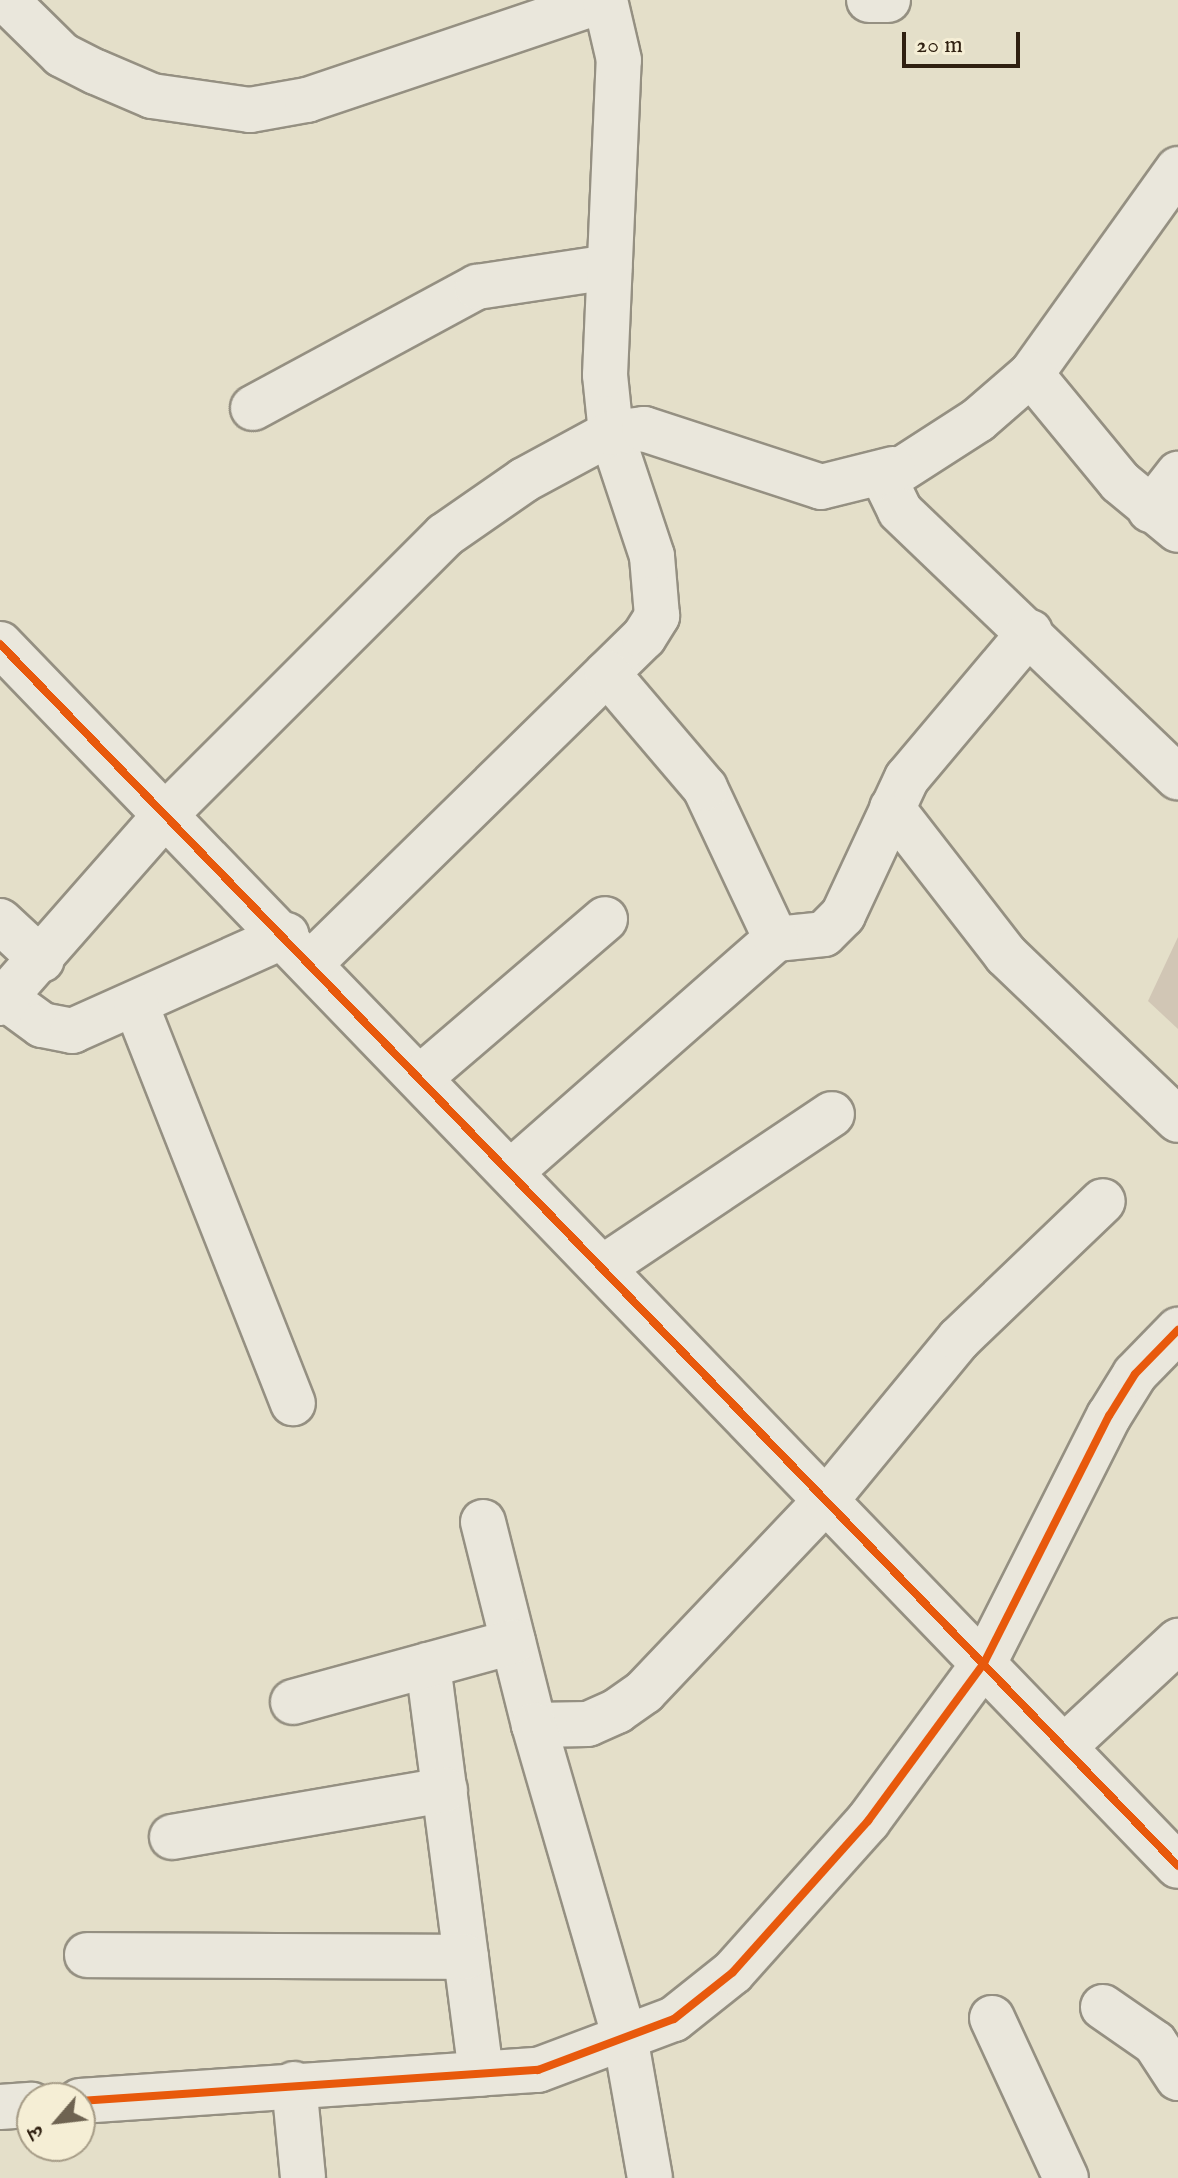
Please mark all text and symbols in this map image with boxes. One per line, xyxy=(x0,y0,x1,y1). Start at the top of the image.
scale bar xyxy=(906,16,1024,66)
text: 20 m xyxy=(916,30,963,61)
north arrow xyxy=(16,2082,96,2162)
text: उ xyxy=(22,2121,52,2144)

